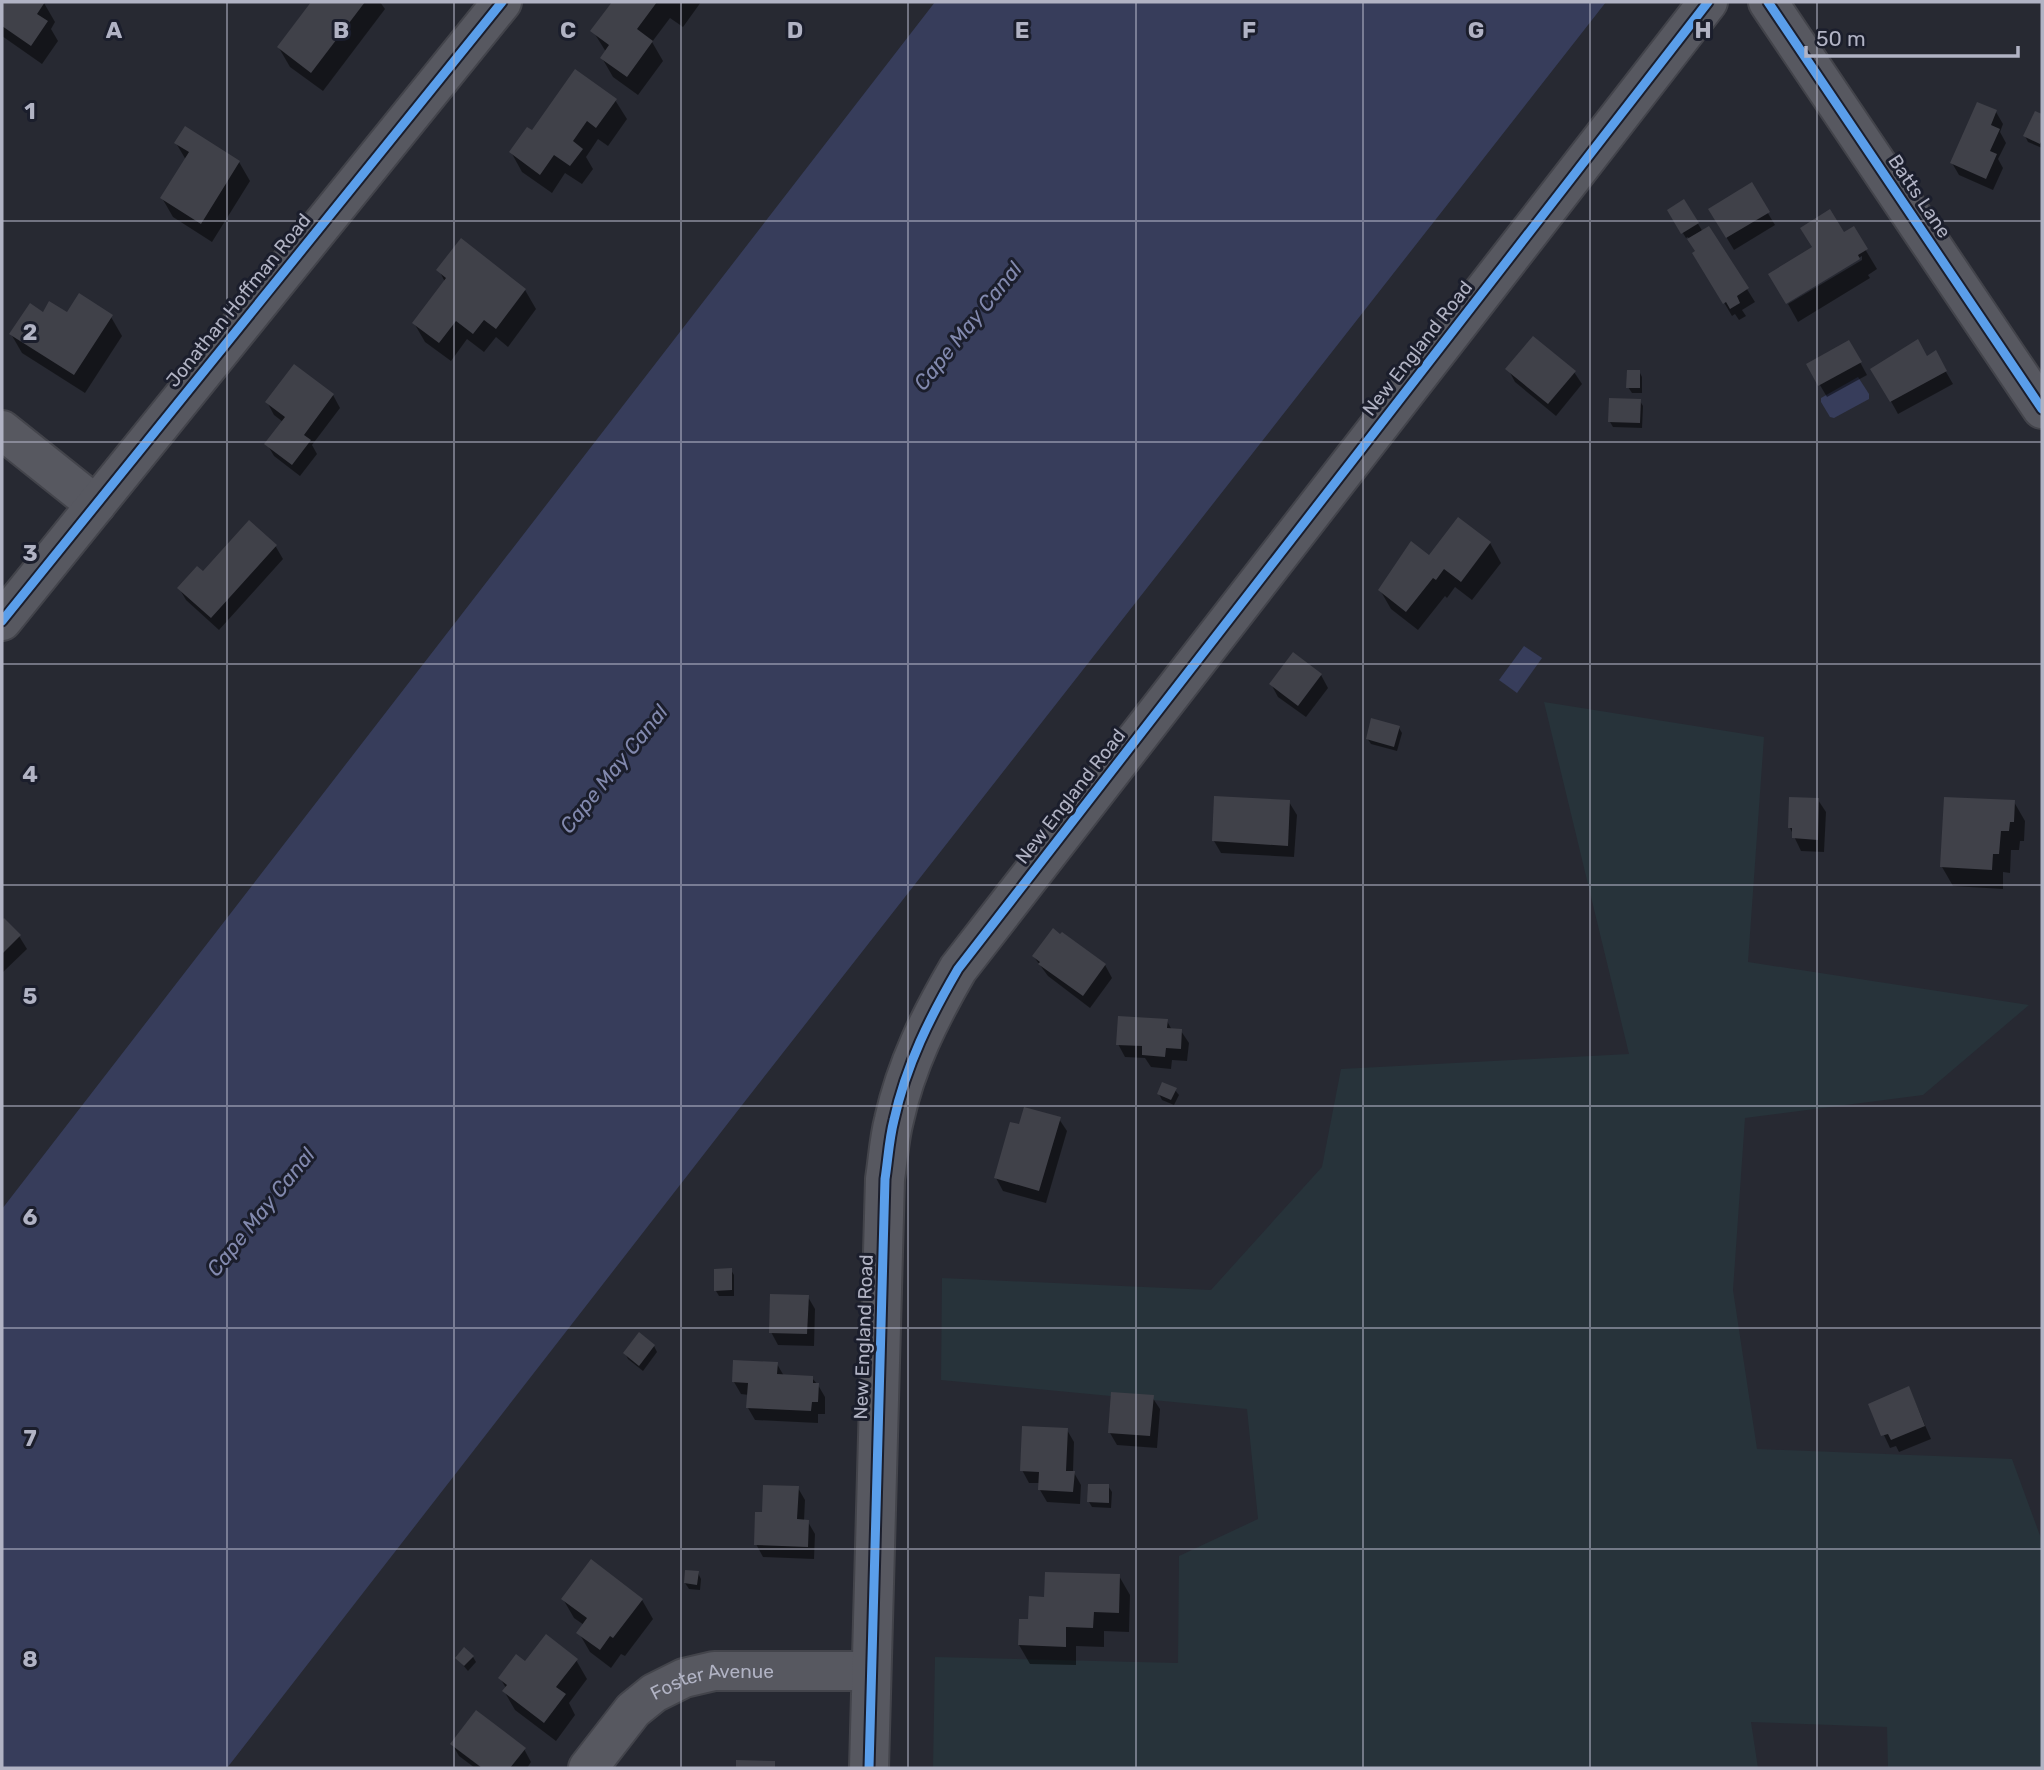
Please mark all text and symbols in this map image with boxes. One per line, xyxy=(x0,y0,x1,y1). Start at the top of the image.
scale bar xyxy=(1806,14,2018,58)
text: A xyxy=(106,16,123,44)
text: B xyxy=(333,16,349,44)
text: C xyxy=(560,16,576,44)
text: D xyxy=(787,16,803,44)
text: E xyxy=(1015,16,1029,44)
text: F xyxy=(1242,16,1256,44)
text: G xyxy=(1468,16,1484,44)
text: H xyxy=(1694,16,1712,44)
text: 50 m xyxy=(1816,26,1866,51)
text: 1 xyxy=(24,97,36,125)
street label: Batts Lane xyxy=(1883,150,1956,242)
street label: Jonathan Hoffman Road xyxy=(161,209,315,392)
water label: Cape May Canal xyxy=(908,256,1027,395)
street label: New England Road xyxy=(1358,276,1477,420)
text: 2 xyxy=(23,318,37,346)
text: 3 xyxy=(22,539,38,567)
water label: Cape May Canal xyxy=(554,699,673,838)
street label: New England Road xyxy=(1011,724,1130,868)
text: 4 xyxy=(22,760,38,788)
text: 5 xyxy=(23,982,38,1010)
water label: Cape May Canal xyxy=(201,1142,320,1281)
text: 6 xyxy=(23,1203,38,1231)
street label: New England Road xyxy=(849,1254,878,1420)
text: 7 xyxy=(23,1424,37,1452)
text: 8 xyxy=(22,1645,38,1673)
street label: Foster Avenue xyxy=(646,1659,774,1705)

